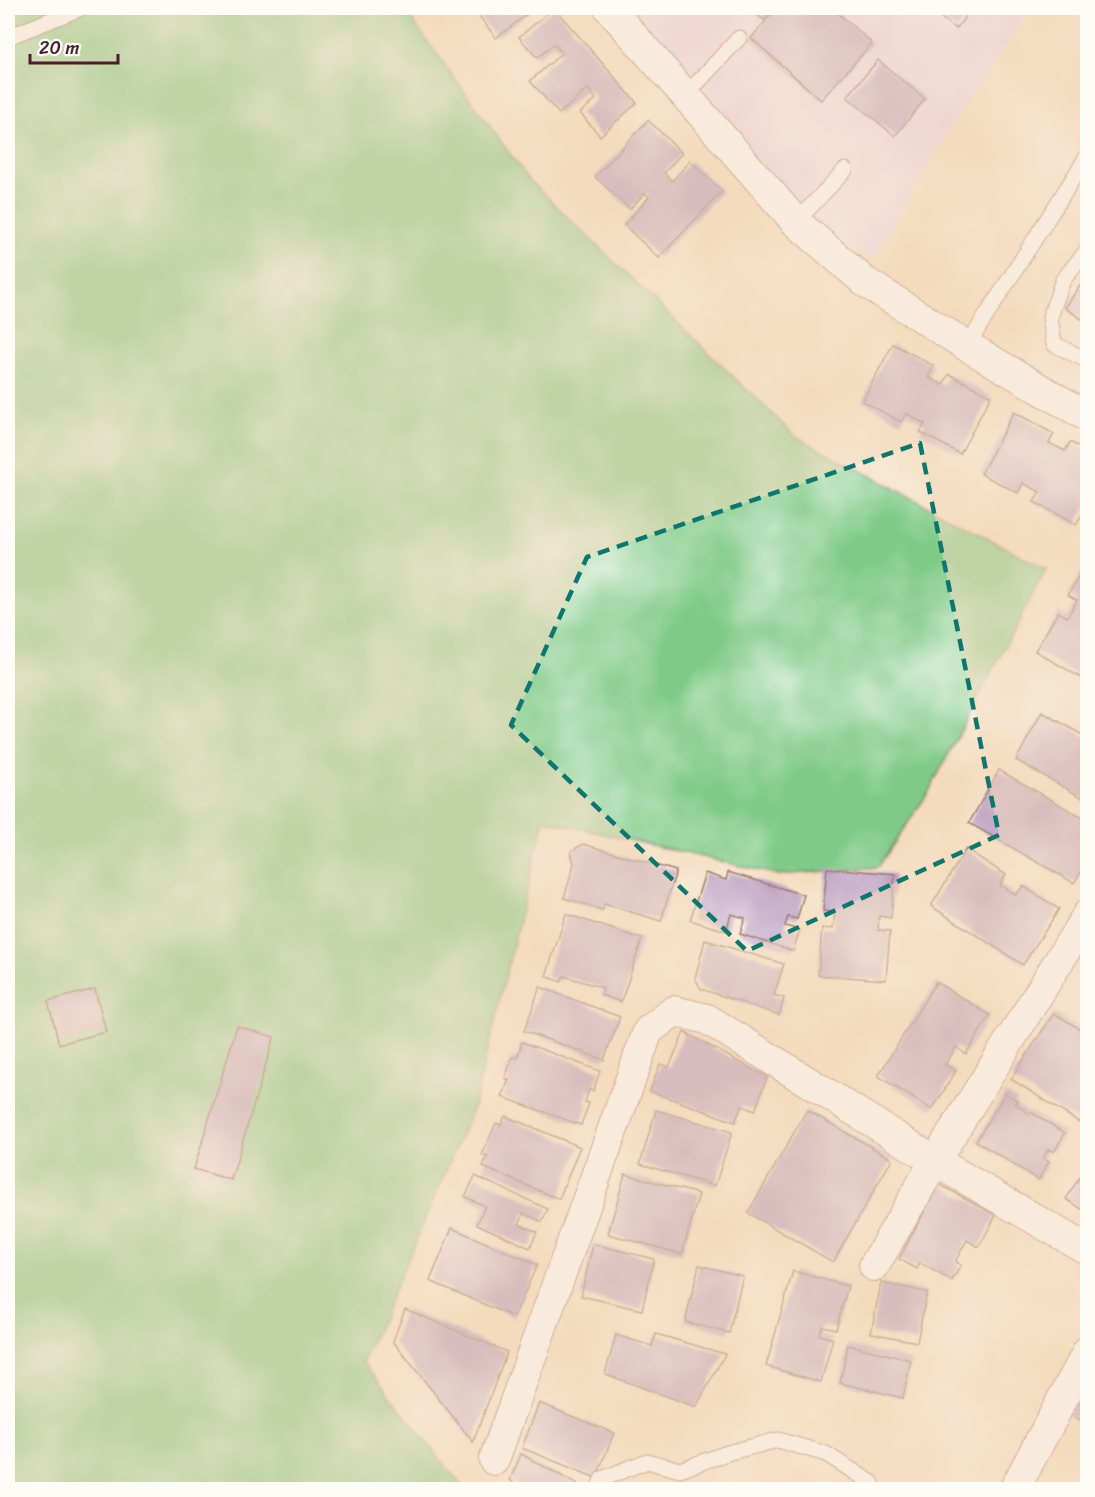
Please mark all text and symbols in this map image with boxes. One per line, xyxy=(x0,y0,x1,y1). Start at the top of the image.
scale bar xyxy=(30,27,118,65)
text: 20 m xyxy=(39,32,79,64)

